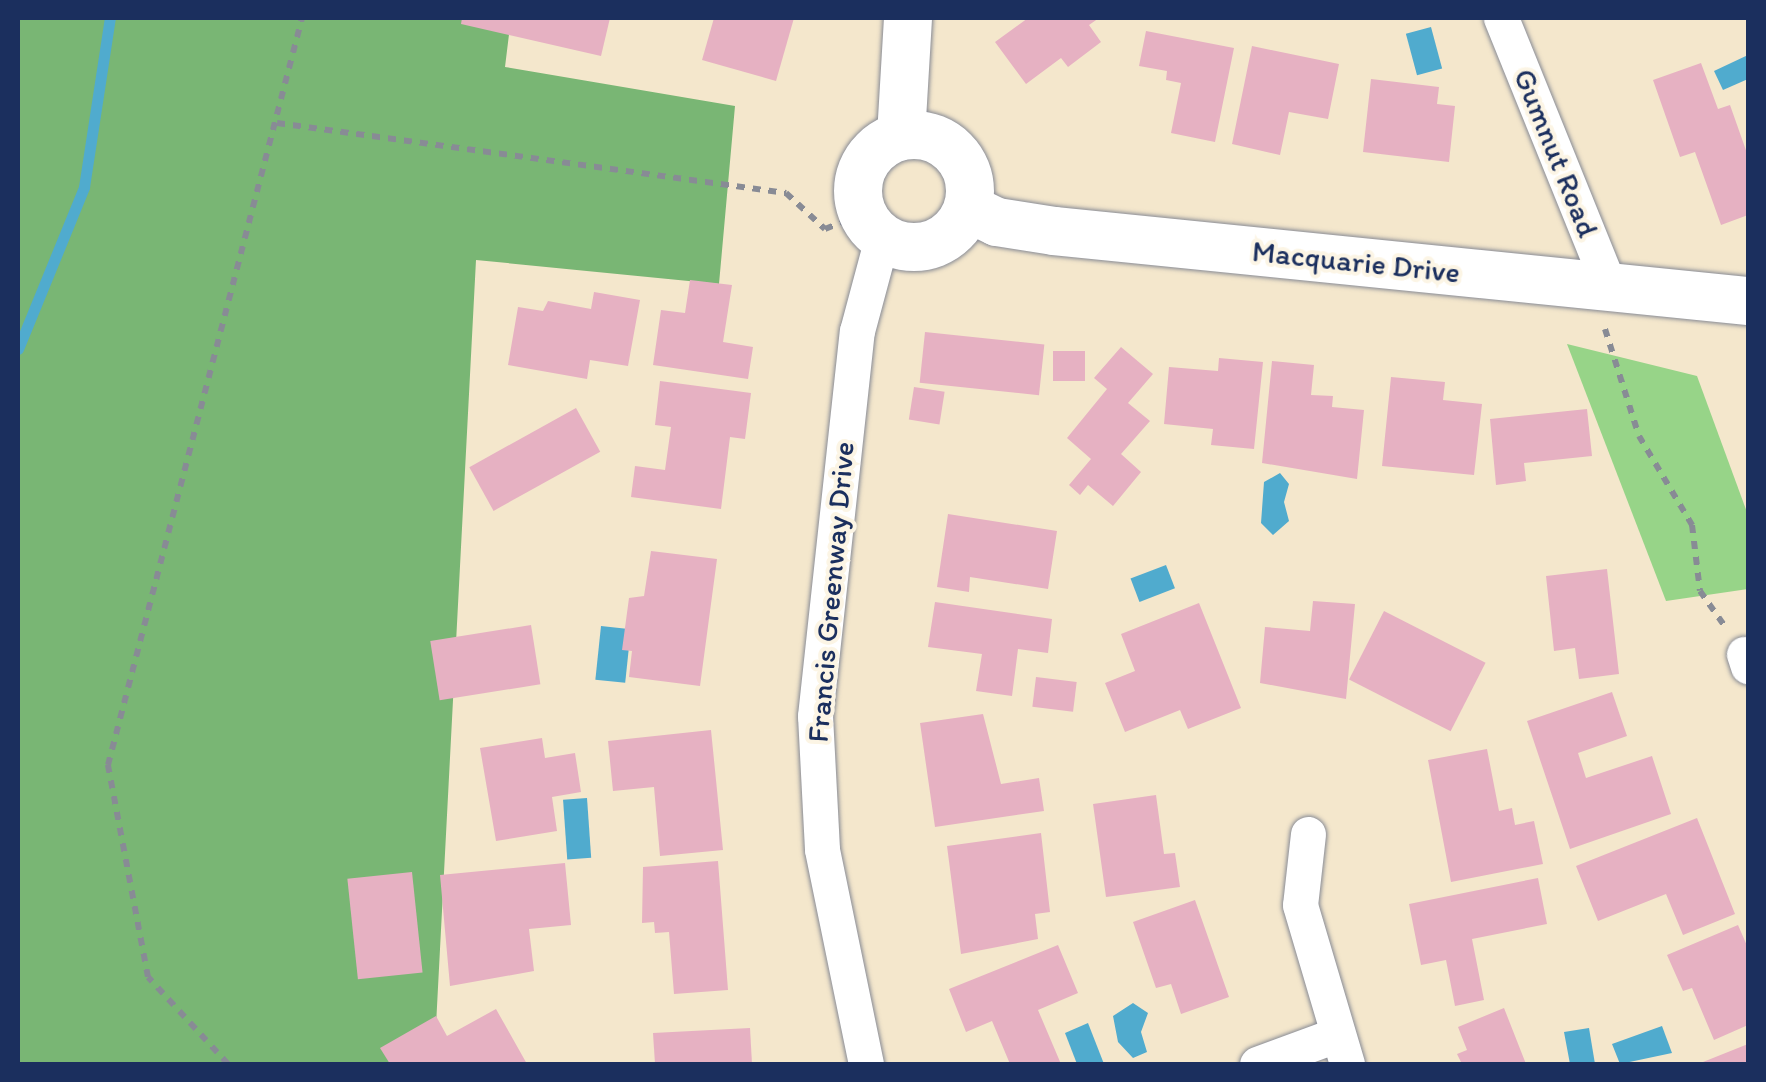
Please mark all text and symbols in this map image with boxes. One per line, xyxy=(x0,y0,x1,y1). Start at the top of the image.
street label: Gumnut Road xyxy=(1506,64,1606,242)
street label: Macquarie Drive xyxy=(1250,233,1462,291)
street label: Francis Greenway Drive xyxy=(800,440,862,744)

